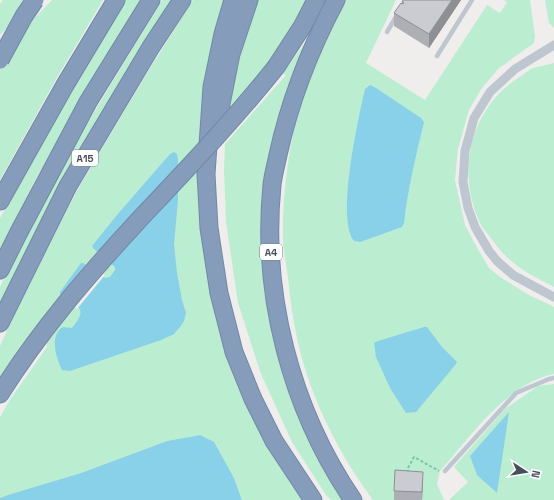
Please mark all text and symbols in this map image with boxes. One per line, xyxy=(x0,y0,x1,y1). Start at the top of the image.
road number: A15 xyxy=(72,150,98,166)
road number: A4 xyxy=(260,244,282,260)
north arrow xyxy=(506,452,546,492)
text: N xyxy=(528,469,543,479)

